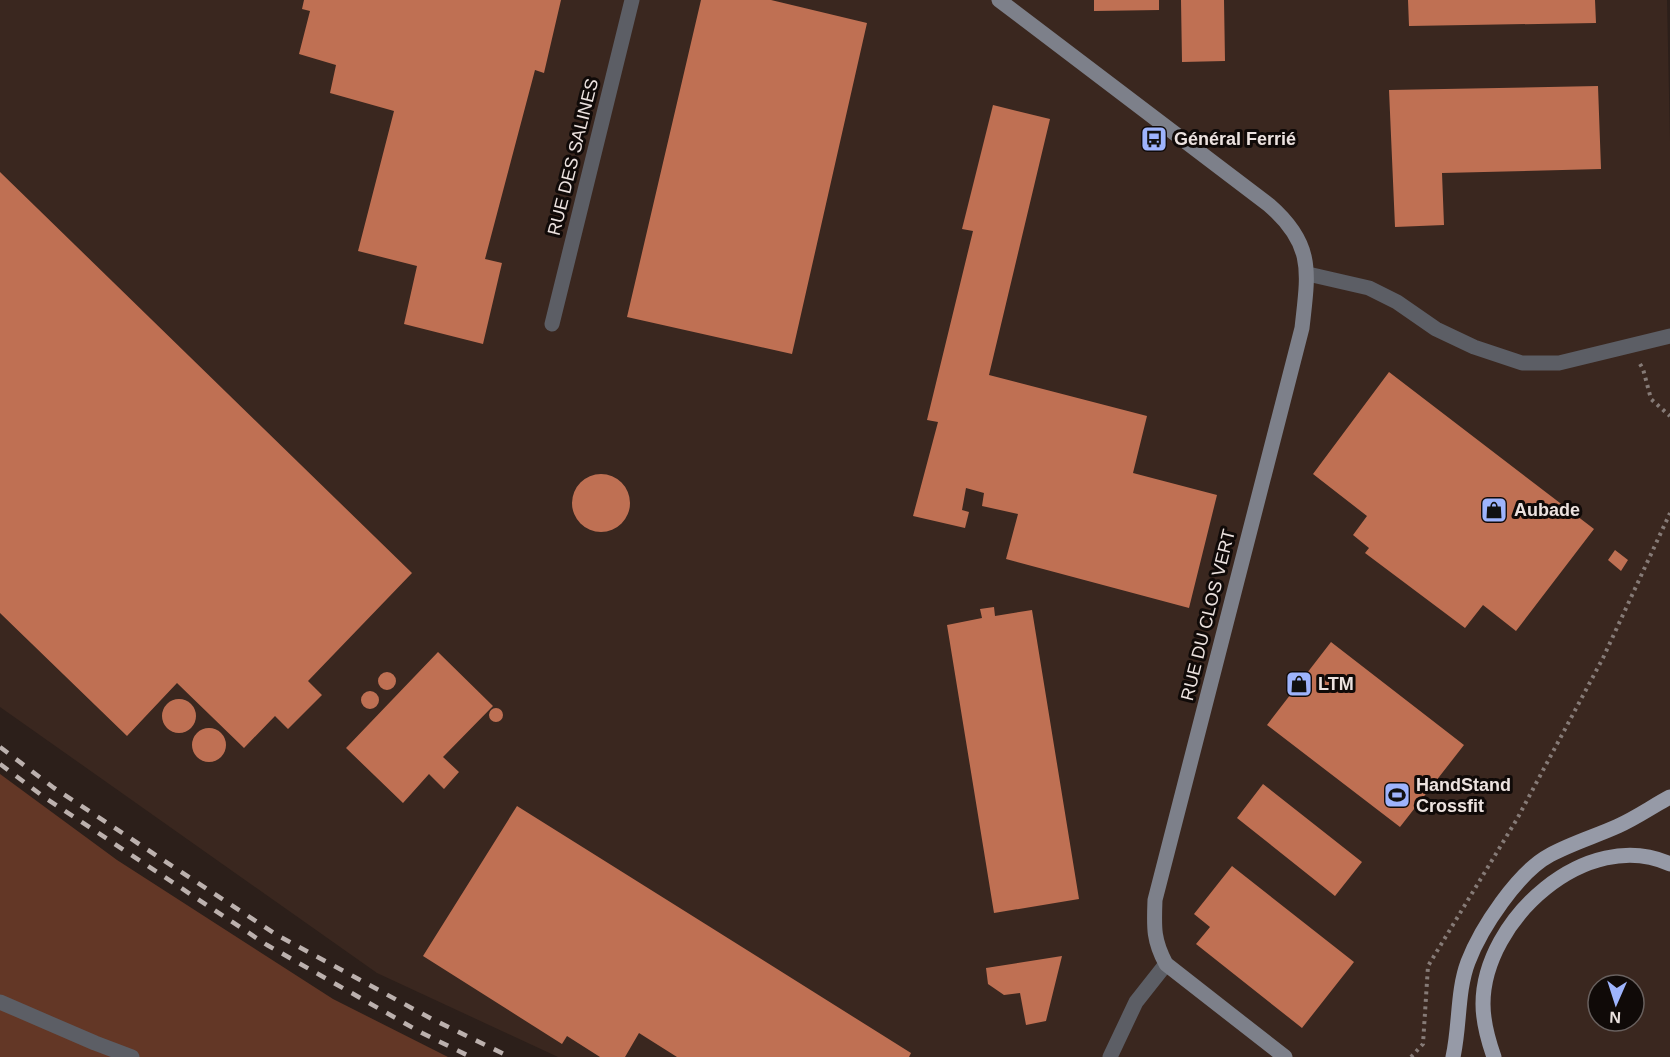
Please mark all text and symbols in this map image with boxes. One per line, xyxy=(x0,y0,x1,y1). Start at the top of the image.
street label: RUE DES SALINES xyxy=(544,76,602,238)
bus stop icon: Général Ferrié xyxy=(1139,124,1169,154)
place label: Général Ferrié xyxy=(1174,129,1296,149)
shop icon: Aubade xyxy=(1479,495,1509,525)
place label: Aubade xyxy=(1514,500,1580,520)
street label: RUE DU CLOS VERT xyxy=(1177,527,1239,703)
shop icon: LTM xyxy=(1284,669,1314,699)
place label: LTM xyxy=(1318,674,1354,694)
place label: HandStand Crossfit xyxy=(1416,775,1511,816)
sports icon: HandStand Crossfit xyxy=(1382,780,1412,810)
north arrow xyxy=(1586,973,1646,1033)
text: N xyxy=(1609,1009,1621,1026)

